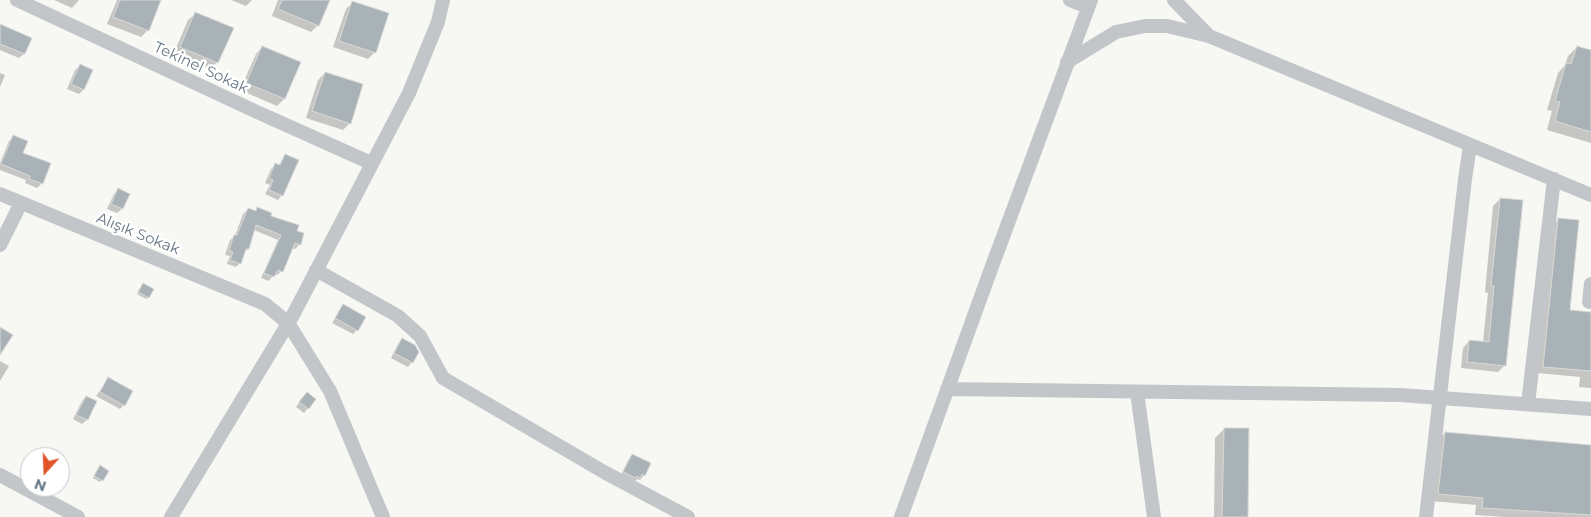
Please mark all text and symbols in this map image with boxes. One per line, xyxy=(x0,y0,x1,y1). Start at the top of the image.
street label: Tekinel Sokak xyxy=(151,38,251,98)
street label: Alışık Sokak xyxy=(94,209,182,259)
north arrow xyxy=(20,447,70,497)
text: N xyxy=(32,475,49,496)

